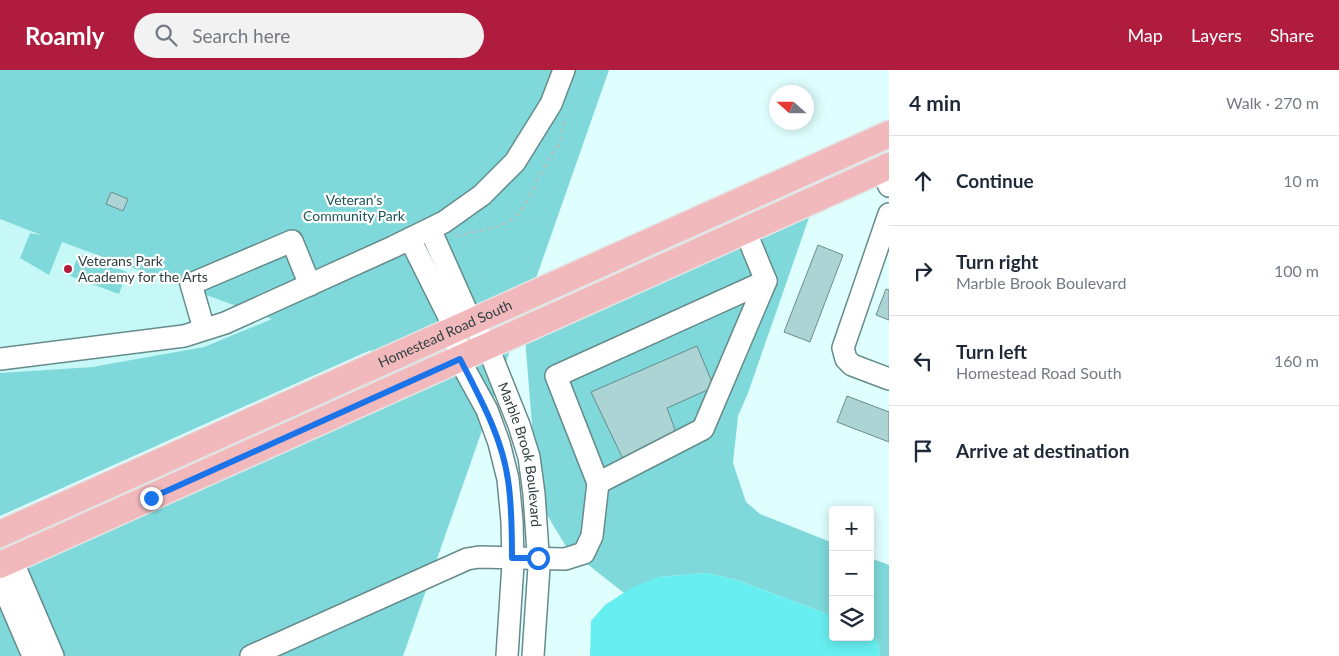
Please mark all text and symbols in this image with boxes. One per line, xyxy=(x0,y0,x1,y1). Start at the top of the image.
search box xyxy=(134,13,484,58)
text: Roamly xyxy=(25,21,104,50)
icon: search xyxy=(152,21,180,49)
text: Search here xyxy=(192,24,290,47)
text: Map xyxy=(1127,24,1163,46)
text: Layers xyxy=(1191,24,1242,46)
text: Share xyxy=(1270,24,1314,46)
north arrow xyxy=(769,85,814,130)
text: 4 min xyxy=(909,90,961,115)
text: Walk · 270 m xyxy=(1226,93,1319,112)
icon: ahead xyxy=(909,167,937,195)
text: Continue xyxy=(956,169,1034,192)
text: 10 m xyxy=(1283,171,1319,190)
park label: Veteran's Community Park xyxy=(303,191,406,224)
text: Turn right xyxy=(956,250,1038,273)
place label: Veterans Park Academy for the Arts xyxy=(78,252,208,285)
icon: right xyxy=(909,257,937,285)
text: 100 m xyxy=(1274,261,1319,280)
marker: Veterans Park Academy for the Arts xyxy=(62,263,74,275)
text: Marble Brook Boulevard xyxy=(956,273,1126,292)
street label: Homestead Road South xyxy=(375,296,514,371)
text: Turn left xyxy=(956,340,1027,363)
icon: left xyxy=(909,347,937,375)
text: 160 m xyxy=(1274,351,1319,370)
text: Homestead Road South xyxy=(956,363,1122,382)
street label: Marble Brook Boulevard xyxy=(495,379,545,528)
icon: arrive xyxy=(909,437,937,465)
text: Arrive at destination xyxy=(956,439,1129,462)
route end xyxy=(140,487,163,510)
map controls xyxy=(829,506,874,641)
button: + xyxy=(829,506,874,551)
route start xyxy=(527,547,550,570)
button: − xyxy=(829,551,874,596)
button: layers xyxy=(829,596,874,641)

